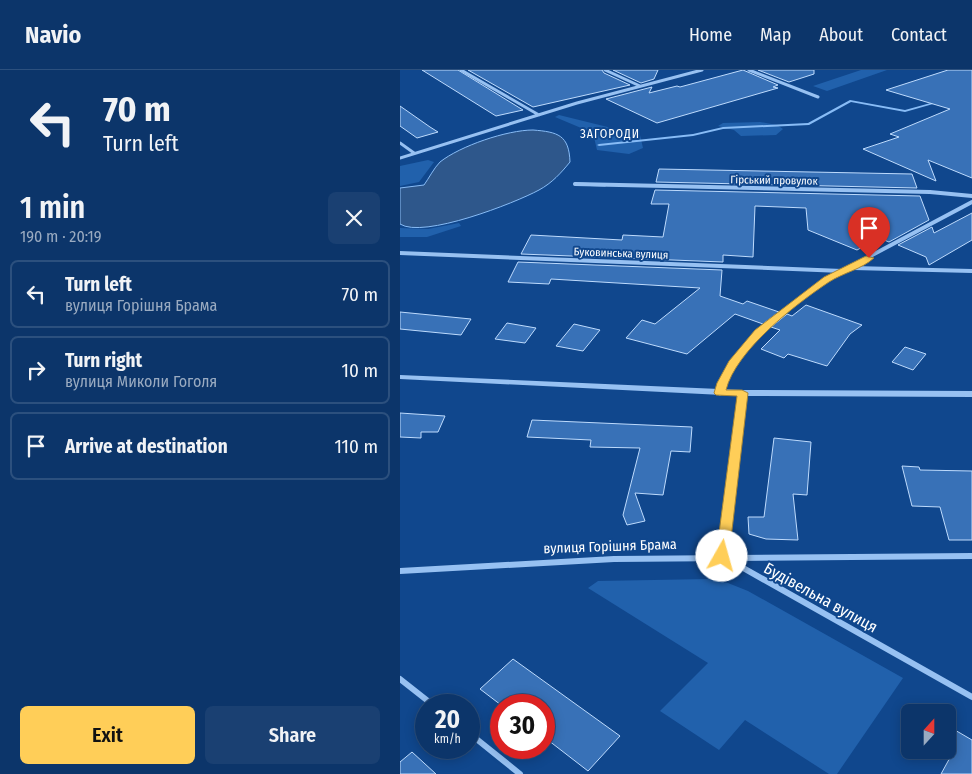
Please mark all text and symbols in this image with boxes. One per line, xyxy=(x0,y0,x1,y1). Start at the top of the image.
text: Navio xyxy=(25,21,81,49)
text: Home xyxy=(689,24,732,46)
text: Map xyxy=(760,24,791,46)
text: About xyxy=(819,24,863,46)
text: Contact xyxy=(891,24,947,46)
text: 70 m xyxy=(103,88,171,130)
icon: left xyxy=(20,90,85,155)
district label: ЗАГОРОДИ xyxy=(580,127,640,141)
text: Turn left xyxy=(103,130,179,157)
street label: Гірський провулок xyxy=(730,173,819,188)
text: 1 min xyxy=(20,190,85,226)
button: close xyxy=(328,192,380,244)
pin xyxy=(848,207,890,258)
icon: arrive xyxy=(855,214,883,242)
text: 190 m · 20:19 xyxy=(20,227,101,246)
street label: Буковинська вулиця xyxy=(574,245,668,262)
text: Turn left xyxy=(65,273,132,296)
icon: left xyxy=(22,280,50,308)
text: 70 m xyxy=(342,283,378,306)
text: вулиця Горішня Брама xyxy=(65,296,217,315)
text: Turn right xyxy=(65,349,142,372)
icon: right xyxy=(22,356,50,384)
text: 10 m xyxy=(342,359,378,382)
text: вулиця Миколи Гоголя xyxy=(65,372,217,391)
icon: arrive xyxy=(22,432,50,460)
text: Arrive at destination xyxy=(65,435,228,458)
text: 110 m xyxy=(334,435,378,458)
position arrow xyxy=(695,529,747,581)
street label: вулиця Горішня Брама xyxy=(543,536,677,557)
street label: Будівельна вулиця xyxy=(761,558,881,637)
speed limit sign: 30 xyxy=(490,694,555,759)
north arrow xyxy=(901,704,956,759)
map controls xyxy=(901,704,956,759)
text: 20 xyxy=(435,705,460,735)
button: Exit xyxy=(20,706,195,764)
button: Share xyxy=(205,706,380,764)
text: km/h xyxy=(434,732,461,746)

